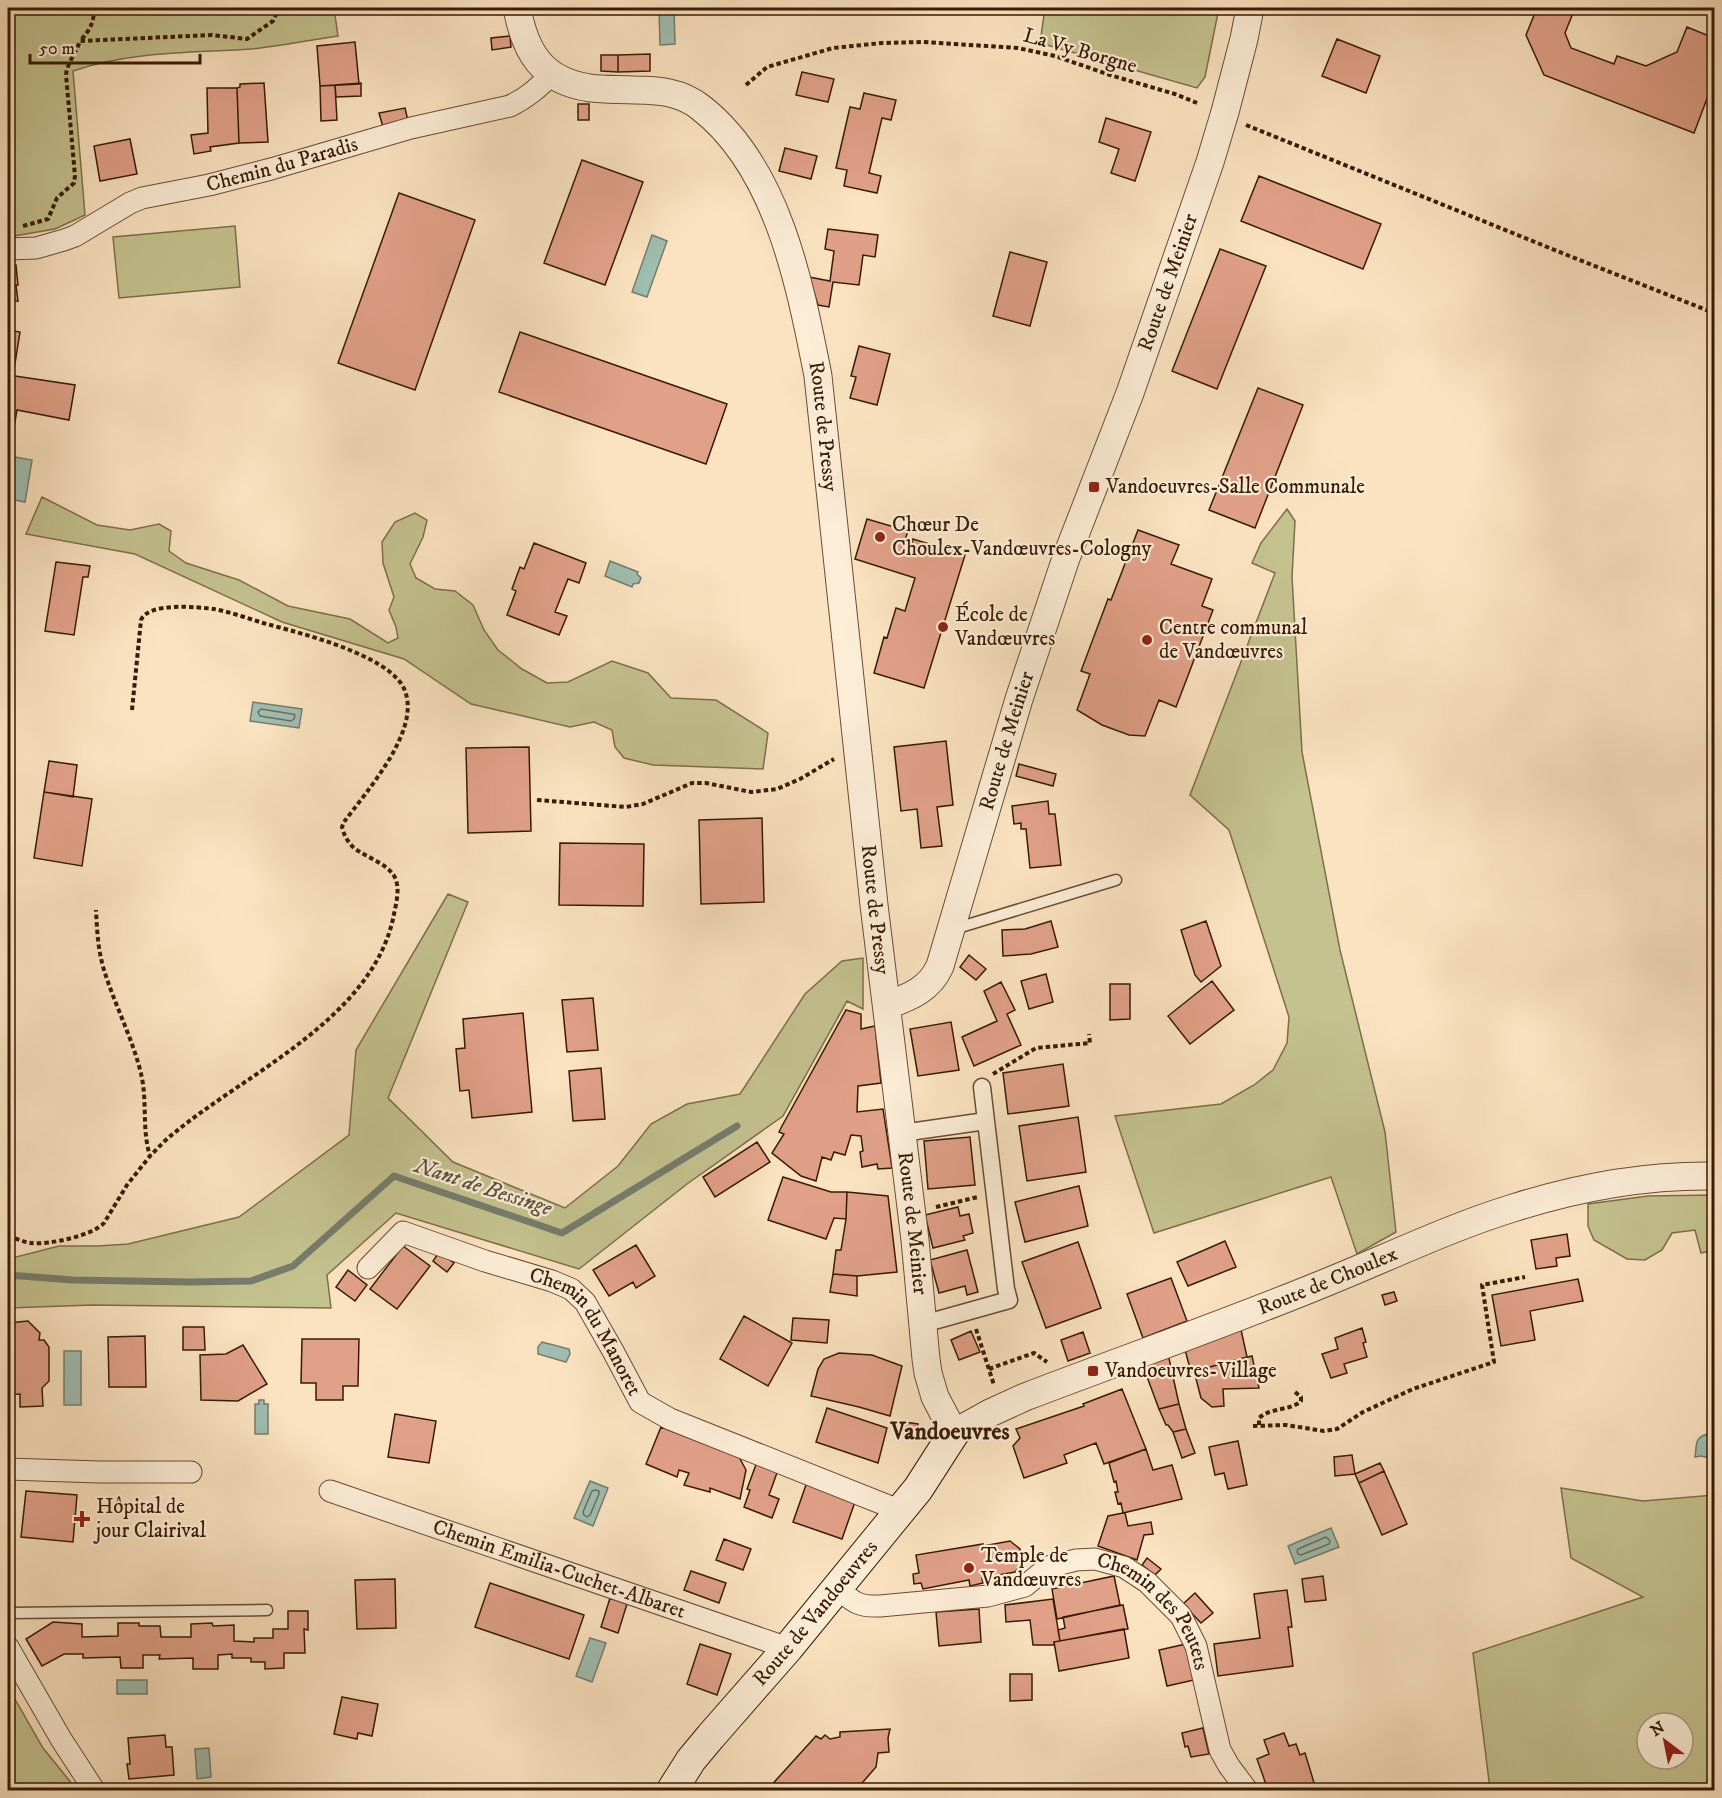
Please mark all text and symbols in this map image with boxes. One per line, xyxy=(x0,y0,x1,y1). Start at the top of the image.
street label: La Vy Borgne xyxy=(1020,22,1140,80)
scale bar xyxy=(30,27,200,65)
text: 50 m xyxy=(39,38,75,60)
street label: Chemin du Paradis xyxy=(203,131,361,198)
street label: Route de Meinier xyxy=(1132,210,1204,355)
street label: Route de Pressy xyxy=(802,359,843,494)
place label: Vandoeuvres-Salle Communale xyxy=(1105,474,1365,500)
marker: Vandoeuvres-Salle Communale xyxy=(1087,480,1101,494)
place label: Chœur De Choulex-Vandœuvres-Cologny xyxy=(892,512,1152,562)
marker: Chœur De Choulex-Vandœuvres-Cologny xyxy=(873,530,887,544)
place label: École de Vandœuvres xyxy=(954,601,1055,652)
place label: Centre communal de Vandœuvres xyxy=(1159,615,1308,665)
marker: École de Vandœuvres xyxy=(936,620,950,634)
marker: Centre communal de Vandœuvres xyxy=(1140,633,1154,647)
street label: Route de Meinier xyxy=(974,668,1040,813)
street label: Route de Pressy xyxy=(855,843,896,977)
street label: Route de Meinier xyxy=(891,1150,933,1296)
water label: Nant de Bessinge xyxy=(409,1152,555,1222)
street label: Route de Choulex xyxy=(1254,1241,1401,1321)
street label: Chemin du Manoret xyxy=(526,1262,647,1400)
place label: Vandoeuvres-Village xyxy=(1104,1358,1277,1384)
marker: Vandoeuvres-Village xyxy=(1086,1364,1100,1378)
district label: Vandoeuvres xyxy=(890,1417,1010,1447)
place label: Hôpital de jour Clairival xyxy=(93,1494,207,1544)
marker: Hôpital de jour Clairival xyxy=(73,1510,91,1528)
street label: Chemin Emilia-Cuchet-Albaret xyxy=(429,1514,689,1625)
street label: Route de Vandoeuvres xyxy=(747,1535,884,1692)
place label: Temple de Vandœuvres xyxy=(980,1543,1081,1593)
street label: Chemin des Peutets xyxy=(1094,1547,1214,1673)
marker: Temple de Vandœuvres xyxy=(962,1561,976,1575)
north arrow xyxy=(1635,1711,1695,1771)
text: N xyxy=(1647,1717,1668,1741)

